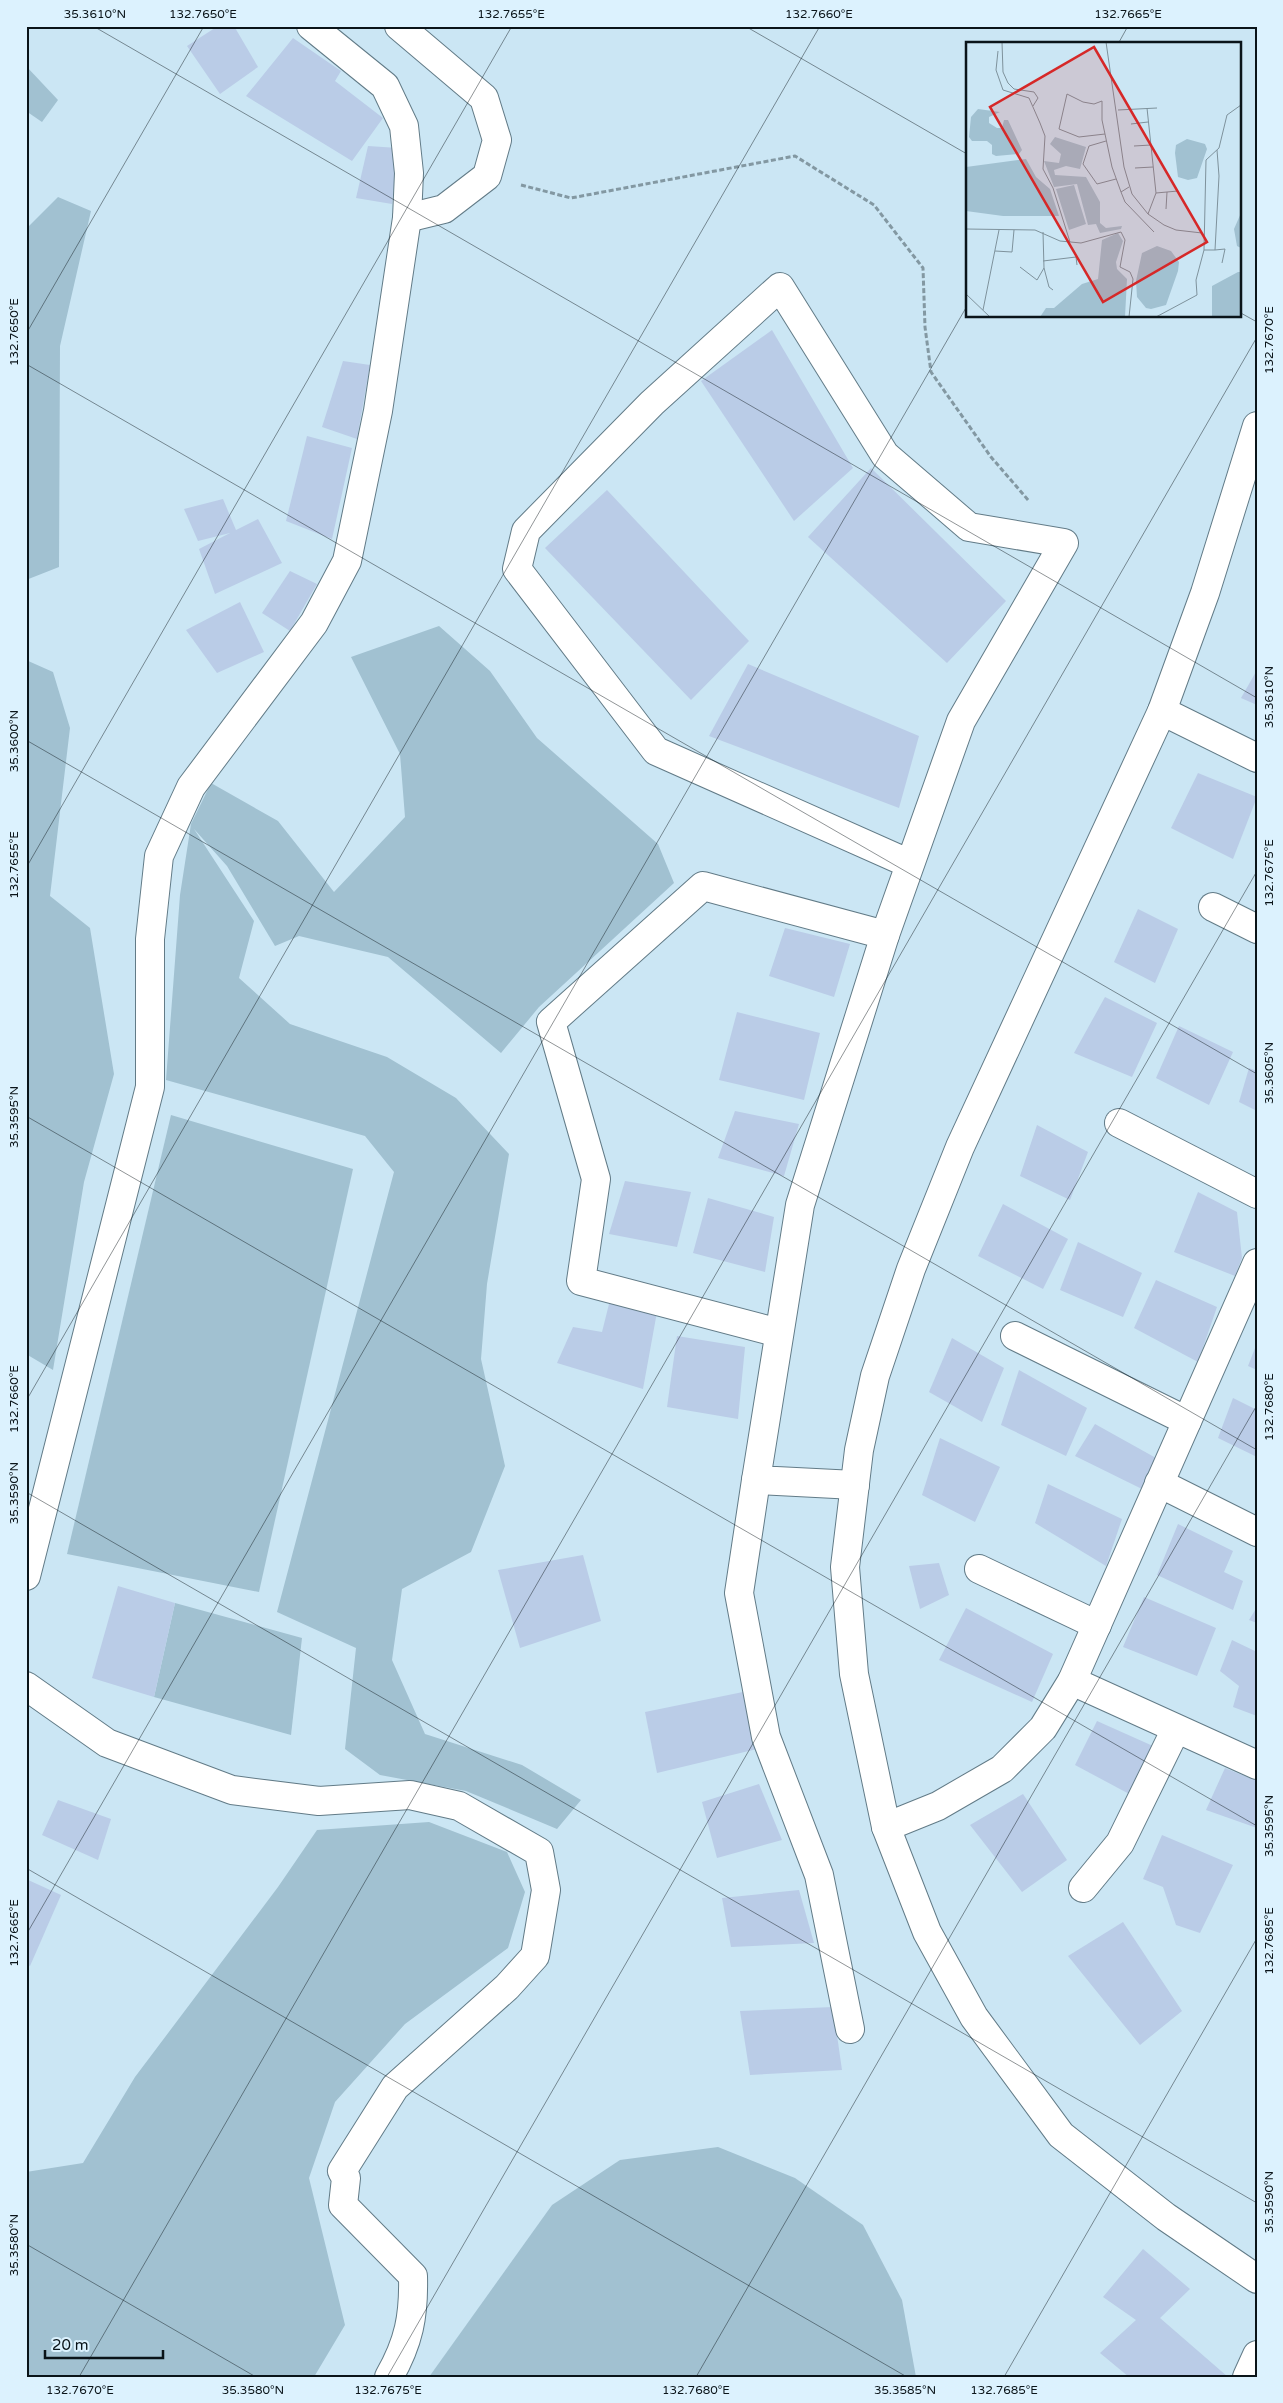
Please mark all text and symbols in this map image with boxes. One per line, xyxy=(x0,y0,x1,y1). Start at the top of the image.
text: 35.3610°N xyxy=(64,7,126,21)
text: 132.7650°E xyxy=(169,7,237,21)
text: 132.7655°E xyxy=(477,7,545,21)
text: 132.7660°E xyxy=(785,7,853,21)
text: 132.7665°E xyxy=(1094,7,1162,21)
inset map xyxy=(966,42,1240,318)
text: 132.7650°E xyxy=(7,298,21,366)
text: 132.7670°E xyxy=(1262,306,1276,374)
text: 35.3610°N xyxy=(1262,666,1276,728)
text: 35.3600°N xyxy=(7,710,21,772)
text: 132.7655°E xyxy=(7,831,21,899)
text: 132.7675°E xyxy=(1262,839,1276,907)
text: 35.3605°N xyxy=(1262,1042,1276,1104)
text: 35.3595°N xyxy=(7,1086,21,1148)
text: 132.7660°E xyxy=(7,1365,21,1433)
text: 132.7680°E xyxy=(1262,1373,1276,1441)
text: 35.3590°N xyxy=(7,1462,21,1524)
text: 35.3595°N xyxy=(1262,1795,1276,1857)
text: 132.7665°E xyxy=(7,1899,21,1967)
text: 132.7685°E xyxy=(1262,1907,1276,1975)
text: 35.3590°N xyxy=(1262,2171,1276,2233)
text: 35.3580°N xyxy=(7,2214,21,2276)
scale bar xyxy=(45,2328,162,2360)
text: 20 m xyxy=(52,2336,89,2354)
text: 132.7670°E xyxy=(46,2383,114,2397)
text: 35.3580°N xyxy=(222,2383,284,2397)
text: 132.7675°E xyxy=(354,2383,422,2397)
text: 132.7680°E xyxy=(662,2383,730,2397)
text: 35.3585°N xyxy=(874,2383,936,2397)
text: 132.7685°E xyxy=(970,2383,1038,2397)

